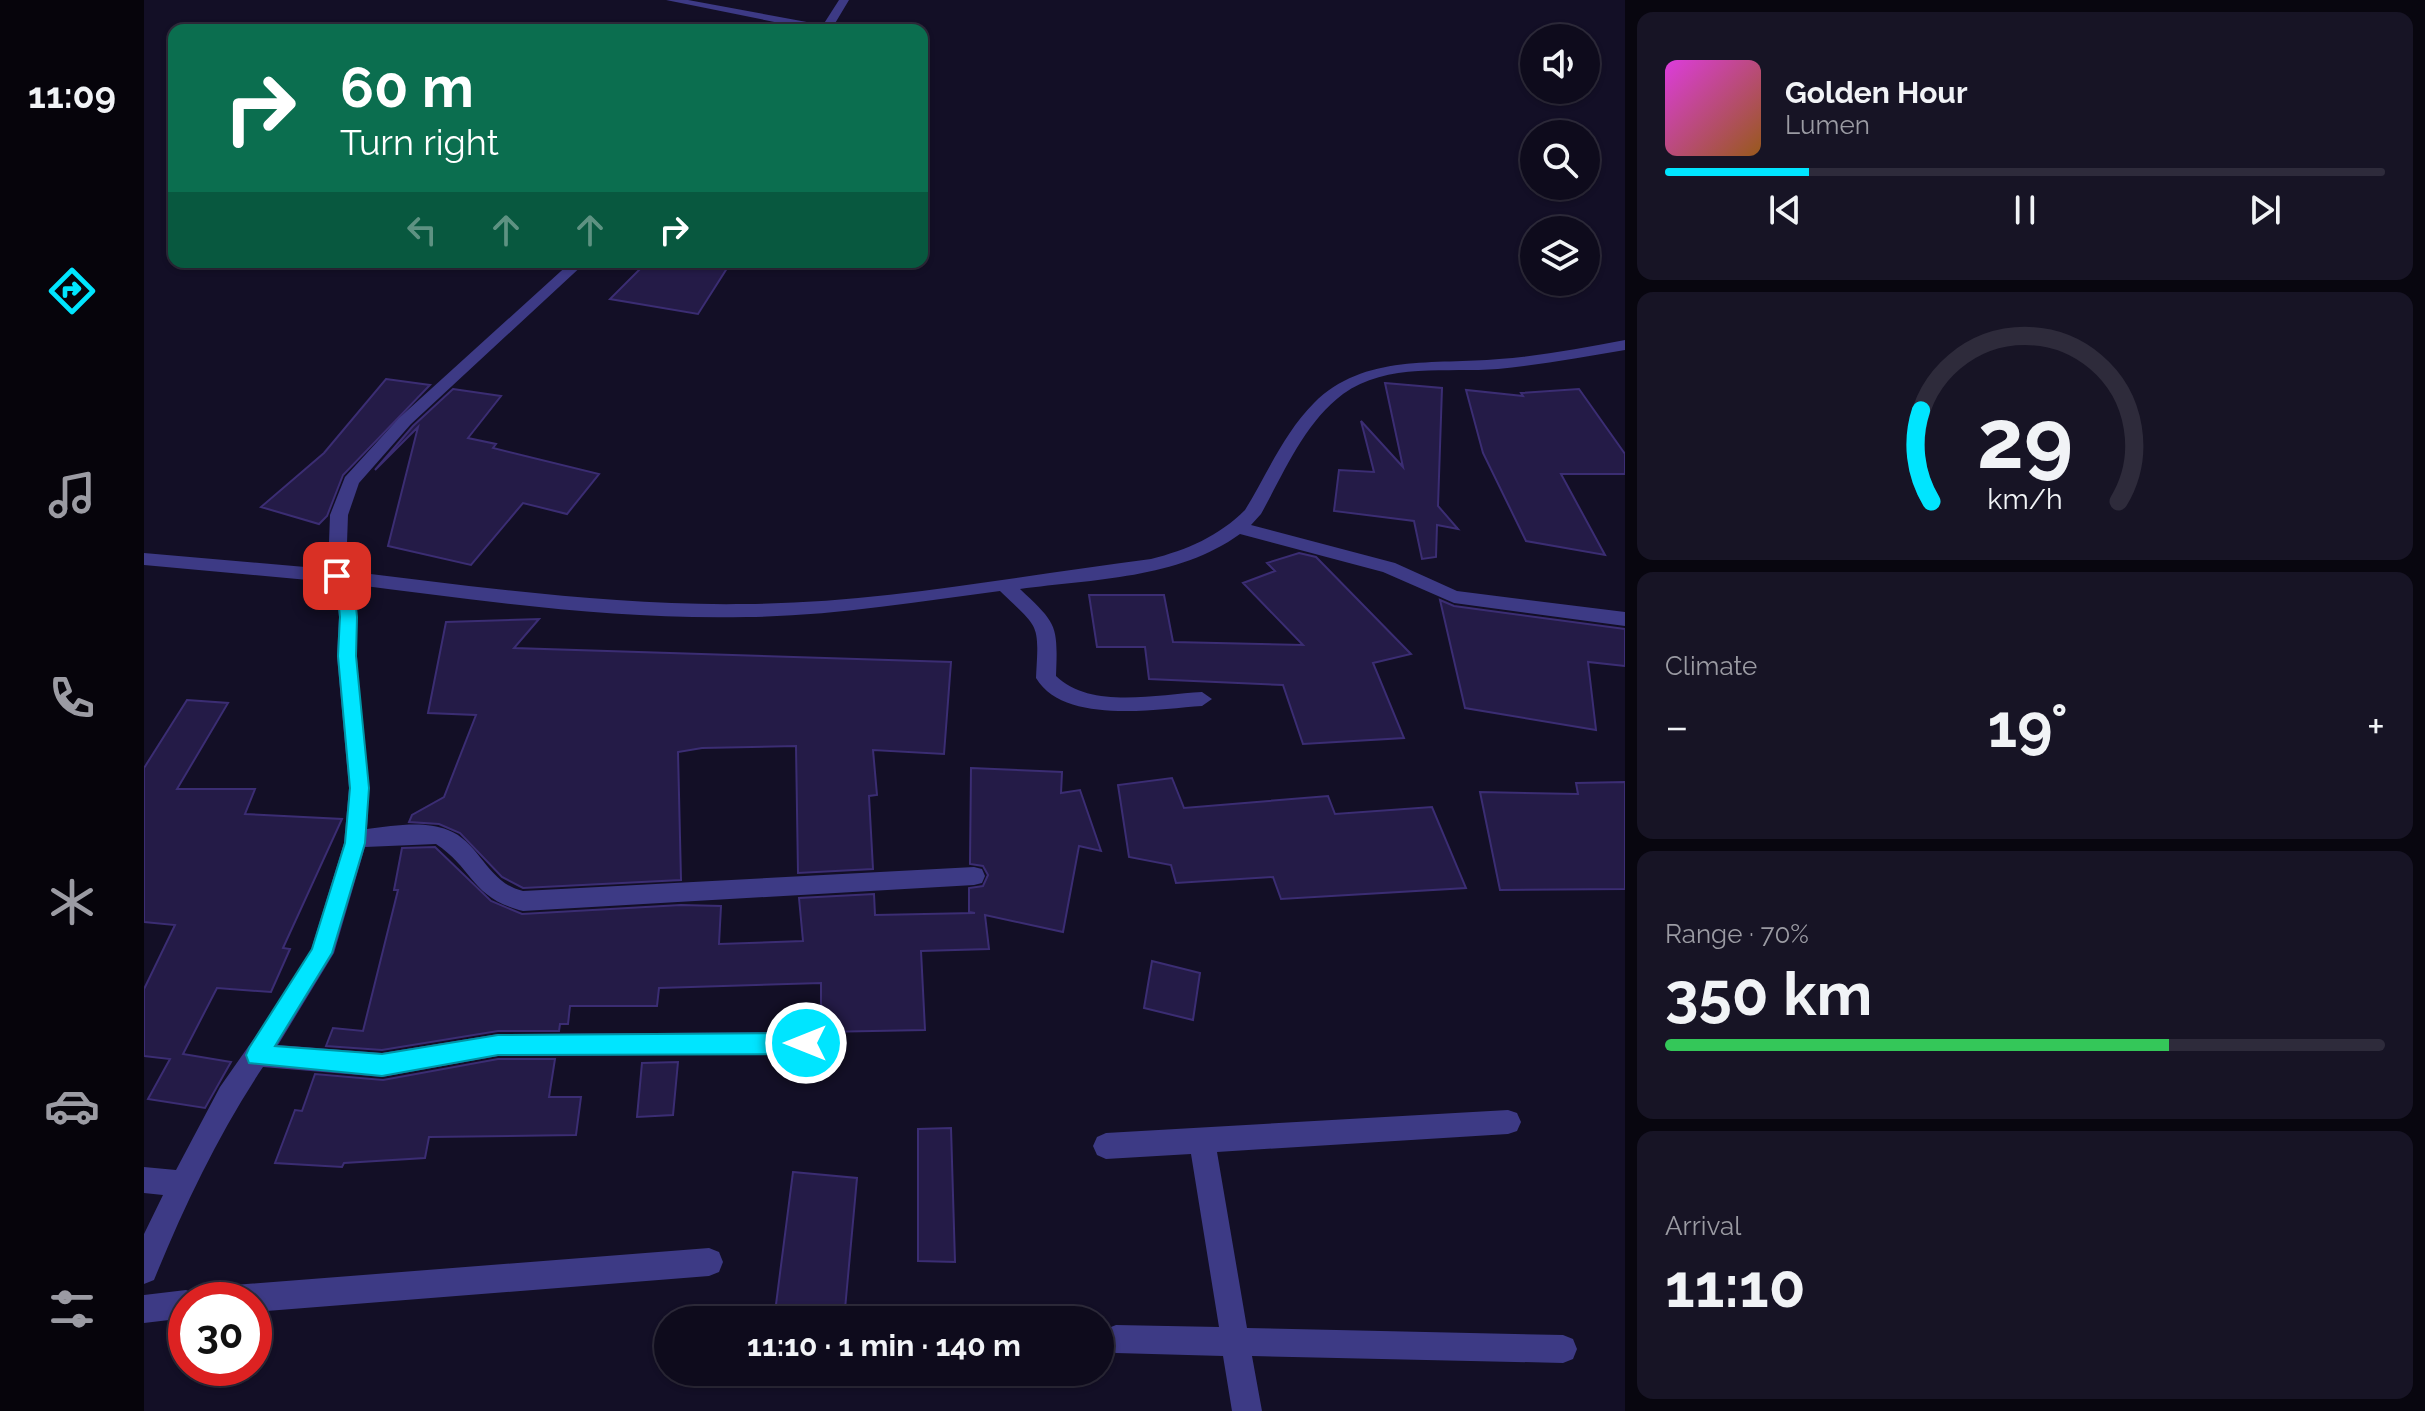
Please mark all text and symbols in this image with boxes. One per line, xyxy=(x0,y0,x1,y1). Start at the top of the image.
map controls xyxy=(1520,24,1600,296)
button: sound xyxy=(1520,24,1600,104)
text: 60 m xyxy=(340,54,474,120)
icon: right xyxy=(208,56,312,160)
text: 11:09 xyxy=(28,74,116,116)
text: Golden Hour xyxy=(1785,75,1968,110)
text: Lumen xyxy=(1785,110,1870,140)
button: search xyxy=(1520,120,1600,200)
text: Turn right xyxy=(340,121,499,163)
icon: previous xyxy=(1763,188,1807,232)
icon: pause xyxy=(2003,188,2047,232)
icon: next xyxy=(2243,188,2287,232)
icon: left xyxy=(400,208,444,252)
icon: ahead xyxy=(484,208,528,252)
icon: ahead xyxy=(568,208,612,252)
icon: right xyxy=(652,208,696,252)
button: layers xyxy=(1520,216,1600,296)
icon: directions xyxy=(44,263,100,319)
text: 29 xyxy=(1977,389,2073,486)
icon: music xyxy=(44,467,100,523)
text: km/h xyxy=(1987,482,2063,516)
pin xyxy=(303,542,371,610)
icon: arrive xyxy=(315,554,359,598)
text: Climate xyxy=(1665,651,1757,681)
icon: phone xyxy=(44,670,100,726)
text: 19° xyxy=(1988,691,2068,761)
text: − xyxy=(1665,701,1689,752)
text: + xyxy=(2367,701,2385,752)
icon: climate xyxy=(44,874,100,930)
text: Range · 70% xyxy=(1665,919,1809,949)
text: 350 km xyxy=(1665,959,1872,1029)
position arrow xyxy=(764,1001,848,1085)
icon: car xyxy=(44,1078,100,1134)
text: Arrival xyxy=(1665,1211,1741,1241)
text: 11:10 xyxy=(1665,1251,1806,1321)
icon: filters xyxy=(44,1281,100,1337)
speed limit sign: 30 xyxy=(168,1282,272,1386)
text: 11:10 · 1 min · 140 m xyxy=(747,1328,1021,1363)

